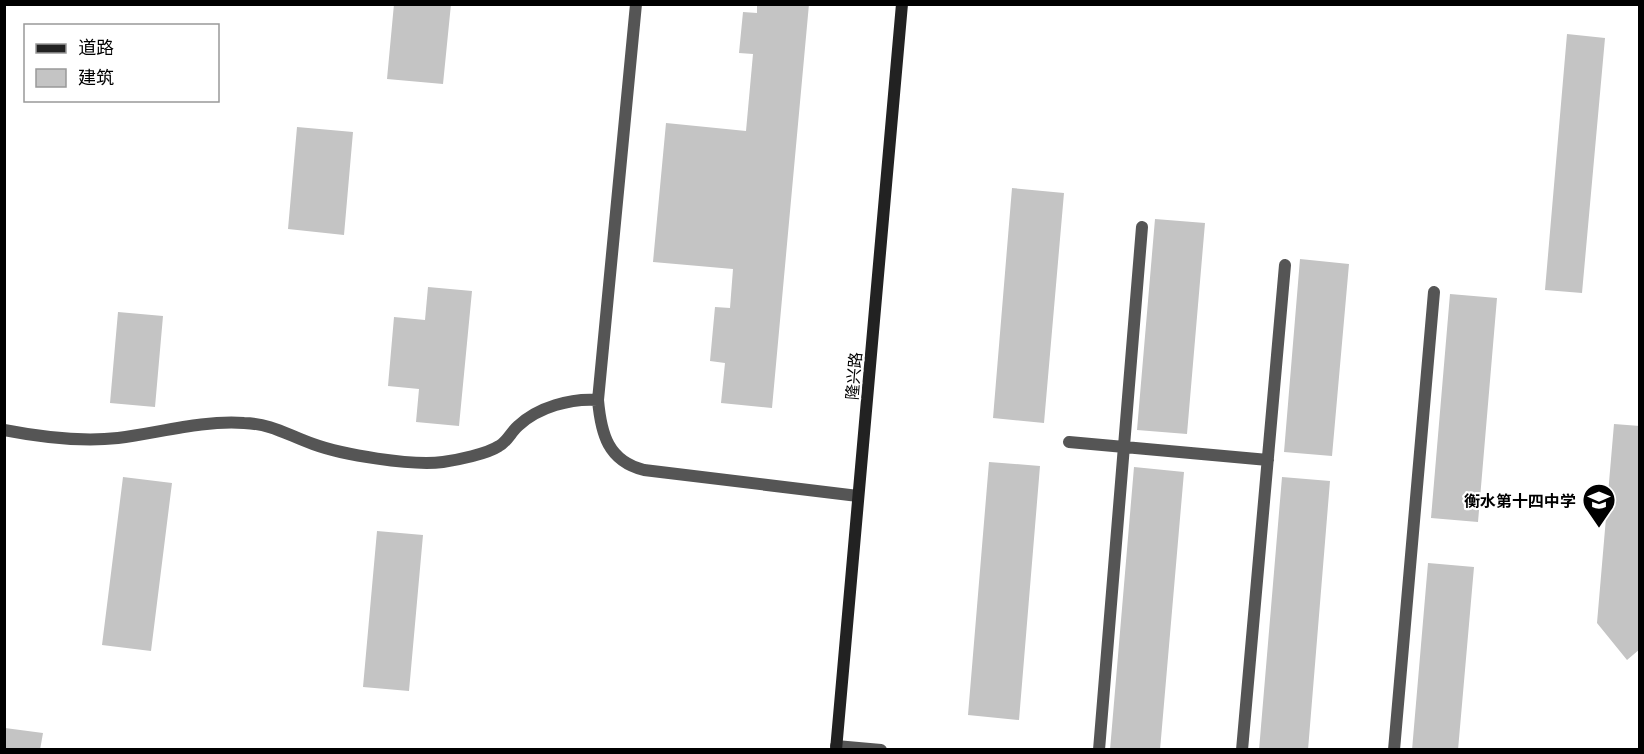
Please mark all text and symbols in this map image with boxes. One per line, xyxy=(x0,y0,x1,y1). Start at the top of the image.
legend xyxy=(24,24,219,102)
text: 道路 xyxy=(78,36,114,58)
text: 建筑 xyxy=(78,66,114,88)
street label: 隆兴路 xyxy=(841,351,865,401)
school or university icon: 衡水第十四中学 xyxy=(1581,482,1617,529)
place label: 衡水第十四中学 xyxy=(1464,491,1576,510)

